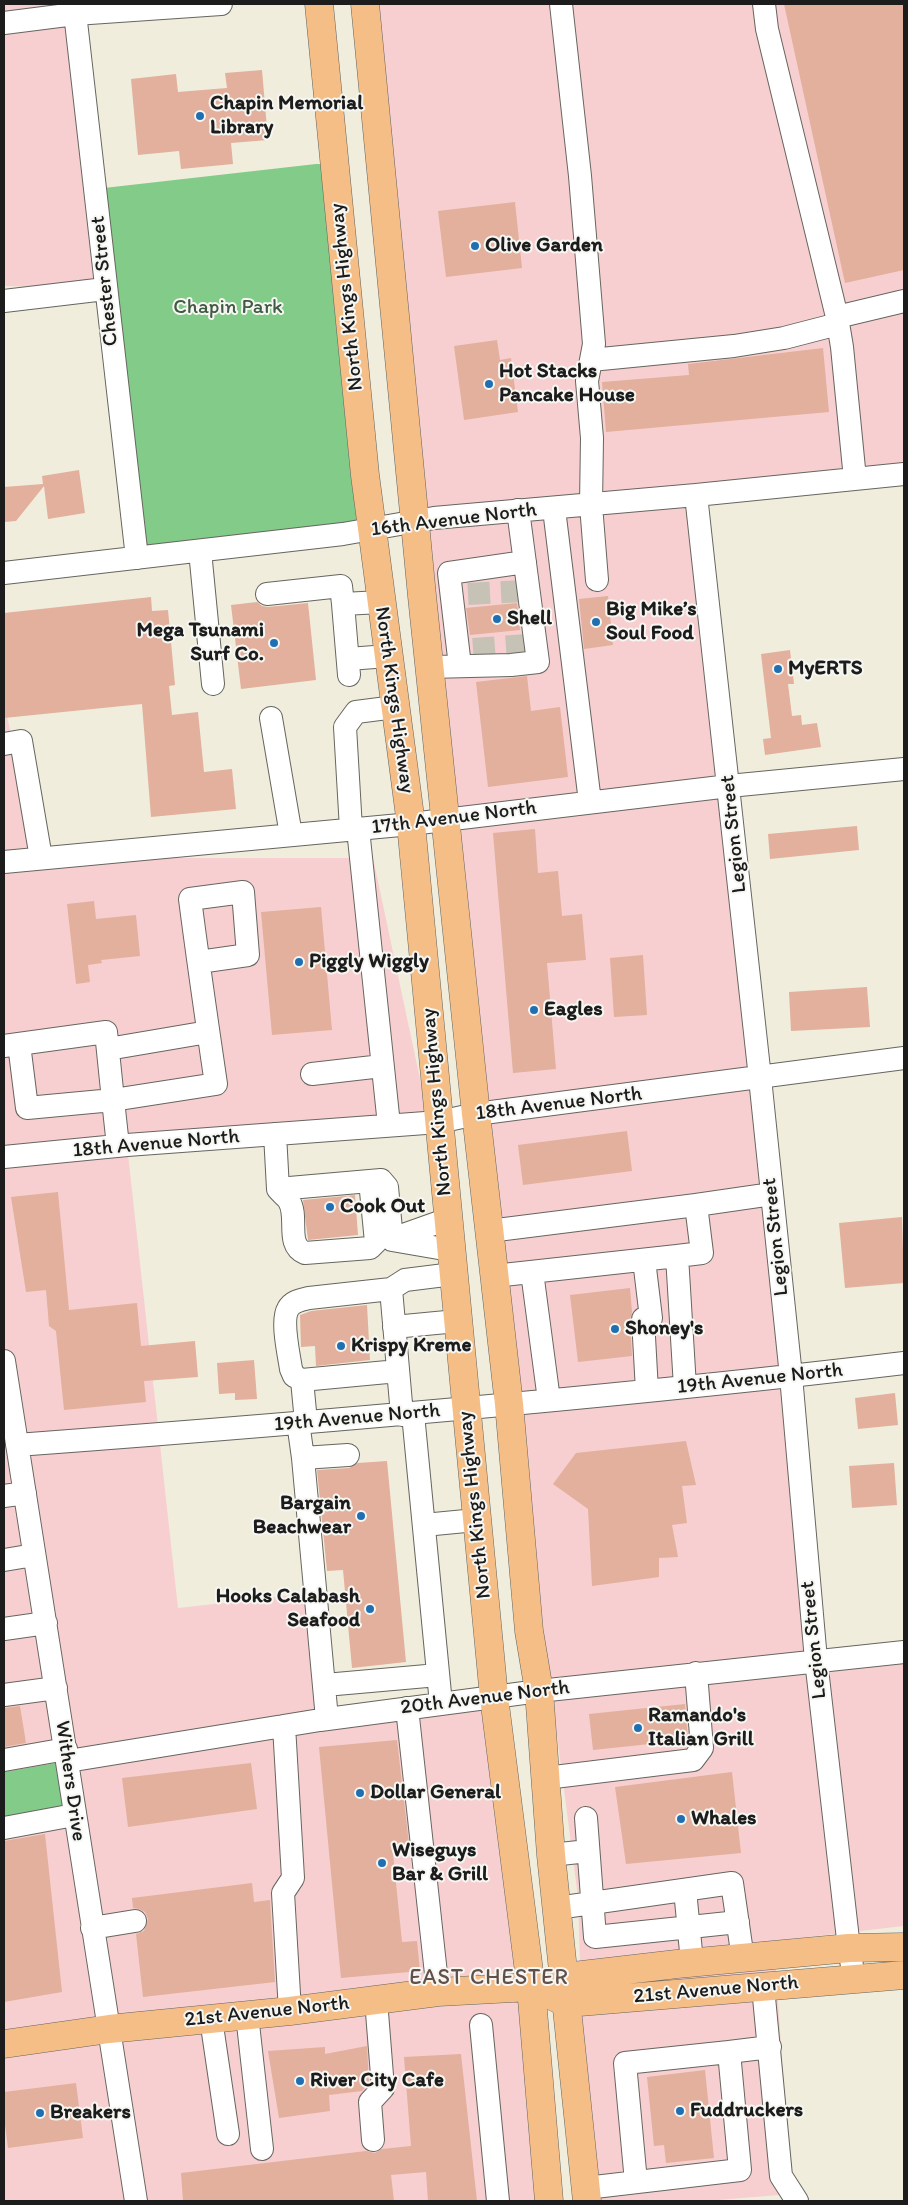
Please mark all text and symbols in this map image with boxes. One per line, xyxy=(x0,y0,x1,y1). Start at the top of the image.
place label: Chapin Memorial Library xyxy=(210,91,363,141)
marker: Chapin Memorial Library xyxy=(194,110,206,122)
street label: North Kings Highway xyxy=(325,202,369,392)
street label: Chester Street xyxy=(86,215,124,347)
place label: Olive Garden xyxy=(485,233,603,259)
marker: Olive Garden xyxy=(469,240,481,252)
park label: Chapin Park xyxy=(173,295,283,321)
place label: Hot Stacks Pancake House xyxy=(499,359,635,409)
marker: Hot Stacks Pancake House xyxy=(483,378,495,390)
street label: 16th Avenue North xyxy=(370,497,538,543)
place label: Big Mike’s Soul Food xyxy=(606,597,697,647)
street label: North Kings Highway xyxy=(368,605,420,795)
place label: Shell xyxy=(507,606,552,632)
marker: Shell xyxy=(491,613,503,625)
marker: Big Mike’s Soul Food xyxy=(590,616,602,628)
place label: Mega Tsunami Surf Co. xyxy=(136,618,264,668)
marker: Mega Tsunami Surf Co. xyxy=(268,637,280,649)
place label: MyERTS xyxy=(788,656,863,682)
marker: MyERTS xyxy=(772,663,784,675)
street label: Legion Street xyxy=(715,774,753,894)
street label: 17th Avenue North xyxy=(370,795,538,841)
place label: Piggly Wiggly xyxy=(309,949,429,975)
marker: Piggly Wiggly xyxy=(293,956,305,968)
place label: Eagles xyxy=(544,997,603,1023)
marker: Eagles xyxy=(528,1004,540,1016)
street label: North Kings Highway xyxy=(416,1007,458,1197)
street label: 18th Avenue North xyxy=(474,1081,644,1127)
street label: 18th Avenue North xyxy=(72,1124,240,1164)
street label: Legion Street xyxy=(757,1177,795,1297)
place label: Cook Out xyxy=(340,1194,425,1220)
marker: Cook Out xyxy=(324,1201,336,1213)
place label: Shoney's xyxy=(625,1316,703,1342)
marker: Shoney's xyxy=(609,1323,621,1335)
place label: Krispy Kreme xyxy=(351,1333,471,1359)
marker: Krispy Kreme xyxy=(335,1340,347,1352)
street label: 19th Avenue North xyxy=(676,1358,844,1400)
street label: 19th Avenue North xyxy=(273,1398,441,1438)
street label: North Kings Highway xyxy=(453,1410,497,1600)
place label: Bargain Beachwear xyxy=(253,1491,351,1541)
marker: Bargain Beachwear xyxy=(355,1510,367,1522)
street label: Legion Street xyxy=(795,1580,833,1700)
place label: Hooks Calabash Seafood xyxy=(216,1584,360,1634)
marker: Hooks Calabash Seafood xyxy=(364,1603,376,1615)
street label: 20th Avenue North xyxy=(399,1675,571,1721)
place label: Ramando's Italian Grill xyxy=(648,1703,754,1753)
street label: Withers Drive xyxy=(49,1719,91,1843)
marker: Ramando's Italian Grill xyxy=(632,1722,644,1734)
place label: Dollar General xyxy=(370,1780,501,1806)
marker: Dollar General xyxy=(354,1787,366,1799)
place label: Whales xyxy=(691,1806,757,1832)
marker: Whales xyxy=(675,1813,687,1825)
place label: Wiseguys Bar & Grill xyxy=(392,1838,488,1888)
marker: Wiseguys Bar & Grill xyxy=(376,1857,388,1869)
district label: EAST CHESTER xyxy=(407,1965,571,1991)
street label: 21st Avenue North xyxy=(633,1970,799,2010)
street label: 21st Avenue North xyxy=(183,1991,351,2033)
place label: River City Cafe xyxy=(310,2068,444,2094)
marker: River City Cafe xyxy=(294,2075,306,2087)
place label: Fuddruckers xyxy=(690,2098,803,2124)
place label: Breakers xyxy=(50,2100,131,2126)
marker: Fuddruckers xyxy=(674,2105,686,2117)
marker: Breakers xyxy=(34,2107,46,2119)

